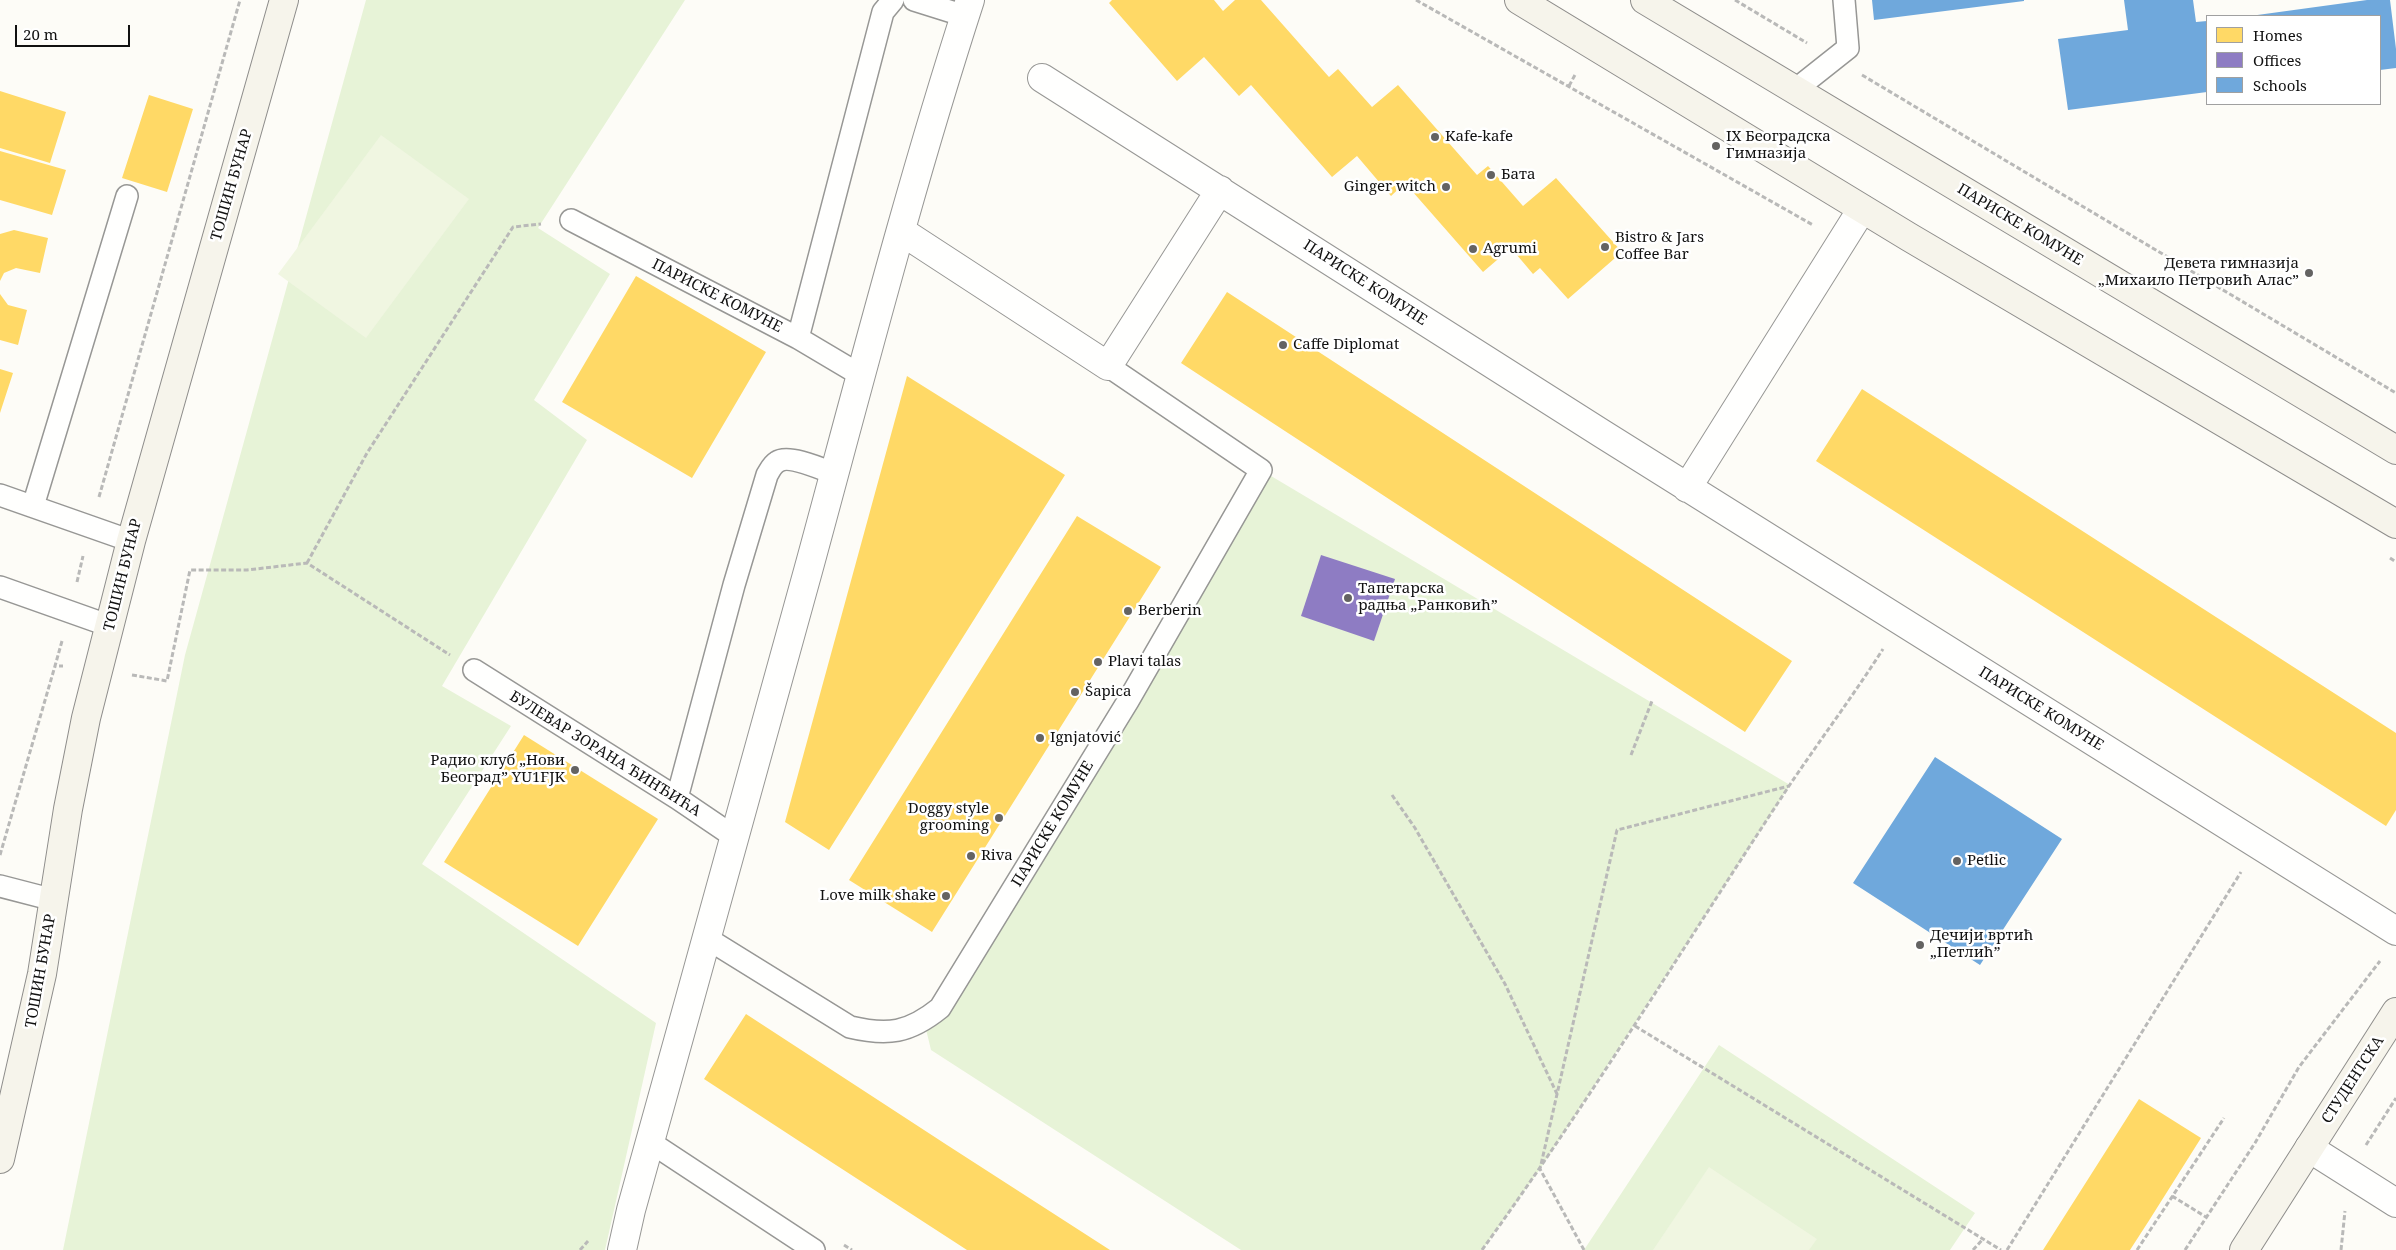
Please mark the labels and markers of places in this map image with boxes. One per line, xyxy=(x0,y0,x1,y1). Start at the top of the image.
place label: Kafe-kafe xyxy=(1445,128,1513,146)
place label: IX Београдска Гимназија xyxy=(1726,128,1831,163)
marker: Kafe-kafe xyxy=(1429,131,1441,143)
marker: IX Београдска Гимназија xyxy=(1710,140,1722,152)
place label: Бата xyxy=(1501,166,1535,184)
marker: Бата xyxy=(1485,169,1497,181)
place label: Ginger witch xyxy=(1344,178,1436,196)
marker: Ginger witch xyxy=(1440,181,1452,193)
place label: Bistro & Jars Coffee Bar xyxy=(1615,229,1704,264)
place label: Agrumi xyxy=(1483,240,1537,258)
marker: Bistro & Jars Coffee Bar xyxy=(1599,241,1611,253)
marker: Agrumi xyxy=(1467,243,1479,255)
place label: Девета гимназија „Михаило Петровић Алас” xyxy=(2098,255,2299,290)
marker: Девета гимназија „Михаило Петровић Алас” xyxy=(2303,267,2315,279)
place label: Caffe Diplomat xyxy=(1293,336,1399,354)
marker: Caffe Diplomat xyxy=(1277,339,1289,351)
place label: Тапетарска радња „Ранковић” xyxy=(1358,580,1498,615)
marker: Тапетарска радња „Ранковић” xyxy=(1342,592,1354,604)
place label: Berberin xyxy=(1138,602,1202,620)
marker: Berberin xyxy=(1122,605,1134,617)
place label: Plavi talas xyxy=(1108,653,1181,671)
marker: Plavi talas xyxy=(1092,656,1104,668)
place label: Šapica xyxy=(1085,683,1131,701)
marker: Šapica xyxy=(1069,686,1081,698)
place label: Ignjatović xyxy=(1050,729,1121,747)
marker: Ignjatović xyxy=(1034,732,1046,744)
place label: Радио клуб „Нови Београд” YU1FJK xyxy=(430,752,565,787)
marker: Радио клуб „Нови Београд” YU1FJK xyxy=(569,764,581,776)
place label: Doggy style grooming xyxy=(908,800,989,835)
marker: Doggy style grooming xyxy=(993,812,1005,824)
place label: Riva xyxy=(981,847,1013,865)
marker: Riva xyxy=(965,850,977,862)
place label: Petlic xyxy=(1967,852,2006,870)
marker: Petlic xyxy=(1951,855,1963,867)
place label: Love milk shake xyxy=(820,887,936,905)
marker: Love milk shake xyxy=(940,890,952,902)
place label: Дечији вртић „Петлић” xyxy=(1930,927,2033,962)
marker: Дечији вртић „Петлић” xyxy=(1914,939,1926,951)

